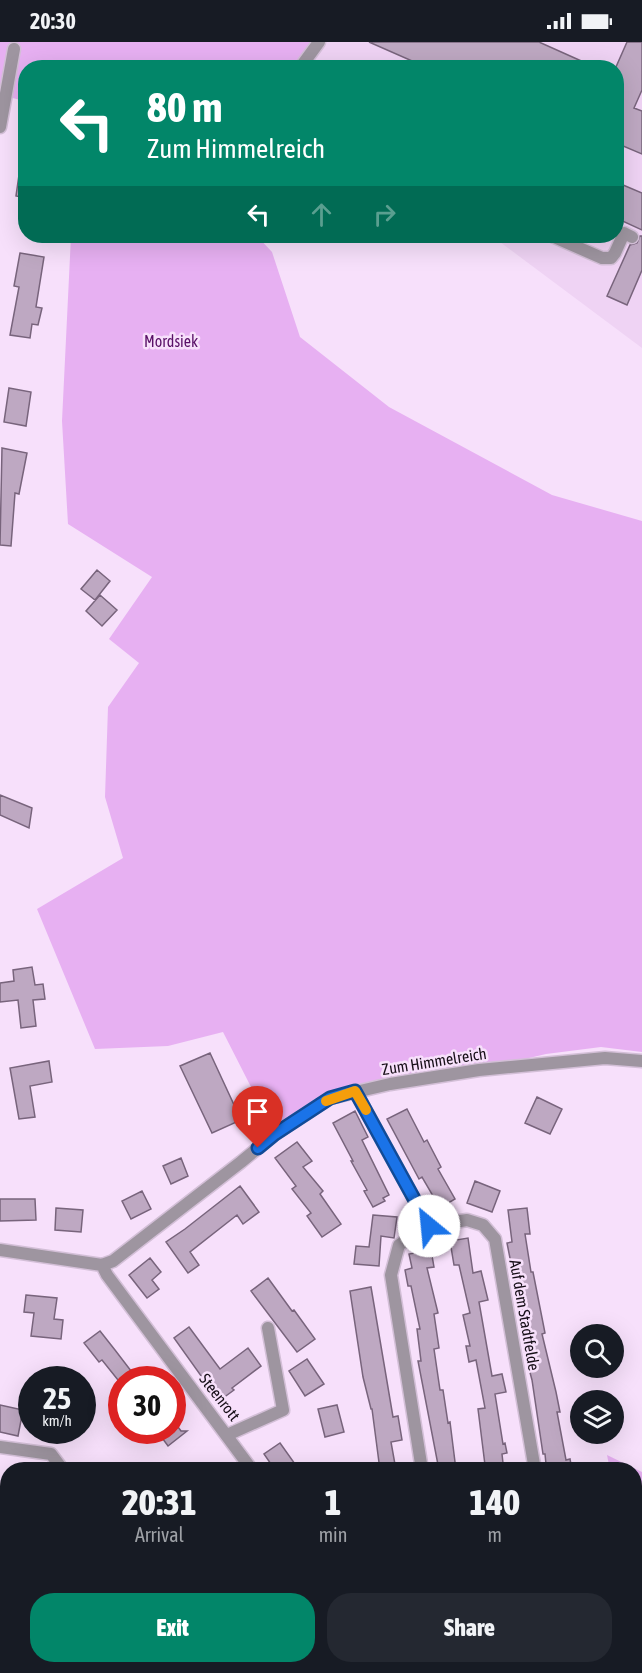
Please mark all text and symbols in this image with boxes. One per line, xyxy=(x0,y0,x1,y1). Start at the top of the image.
text: 20:30 xyxy=(30,8,76,34)
text: 80 m xyxy=(147,83,222,131)
icon: left xyxy=(48,84,126,162)
text: Zum Himmelreich xyxy=(147,133,325,164)
icon: left xyxy=(242,198,275,231)
icon: ahead xyxy=(305,198,338,231)
icon: right xyxy=(368,198,401,231)
park label: Mordsiek xyxy=(144,332,198,350)
street label: Zum Himmelreich xyxy=(380,1044,488,1078)
pin xyxy=(232,1086,283,1148)
icon: arrive xyxy=(241,1095,274,1128)
position arrow xyxy=(397,1194,461,1258)
street label: Auf dem Stadtfelde xyxy=(506,1258,544,1372)
map controls xyxy=(570,1324,624,1444)
button: search xyxy=(570,1324,624,1378)
speed limit sign: 30 xyxy=(108,1366,186,1444)
street label: Steenrott xyxy=(196,1370,244,1424)
text: 25 xyxy=(43,1381,71,1415)
button: layers xyxy=(570,1390,624,1444)
text: km/h xyxy=(42,1412,72,1429)
text: 20:31 xyxy=(122,1481,197,1523)
text: 1 xyxy=(325,1481,341,1523)
text: 140 xyxy=(469,1481,520,1523)
text: Arrival xyxy=(135,1523,184,1546)
text: min xyxy=(319,1523,347,1546)
text: m xyxy=(487,1523,502,1546)
button: Exit xyxy=(30,1593,315,1662)
button: Share xyxy=(327,1593,612,1662)

